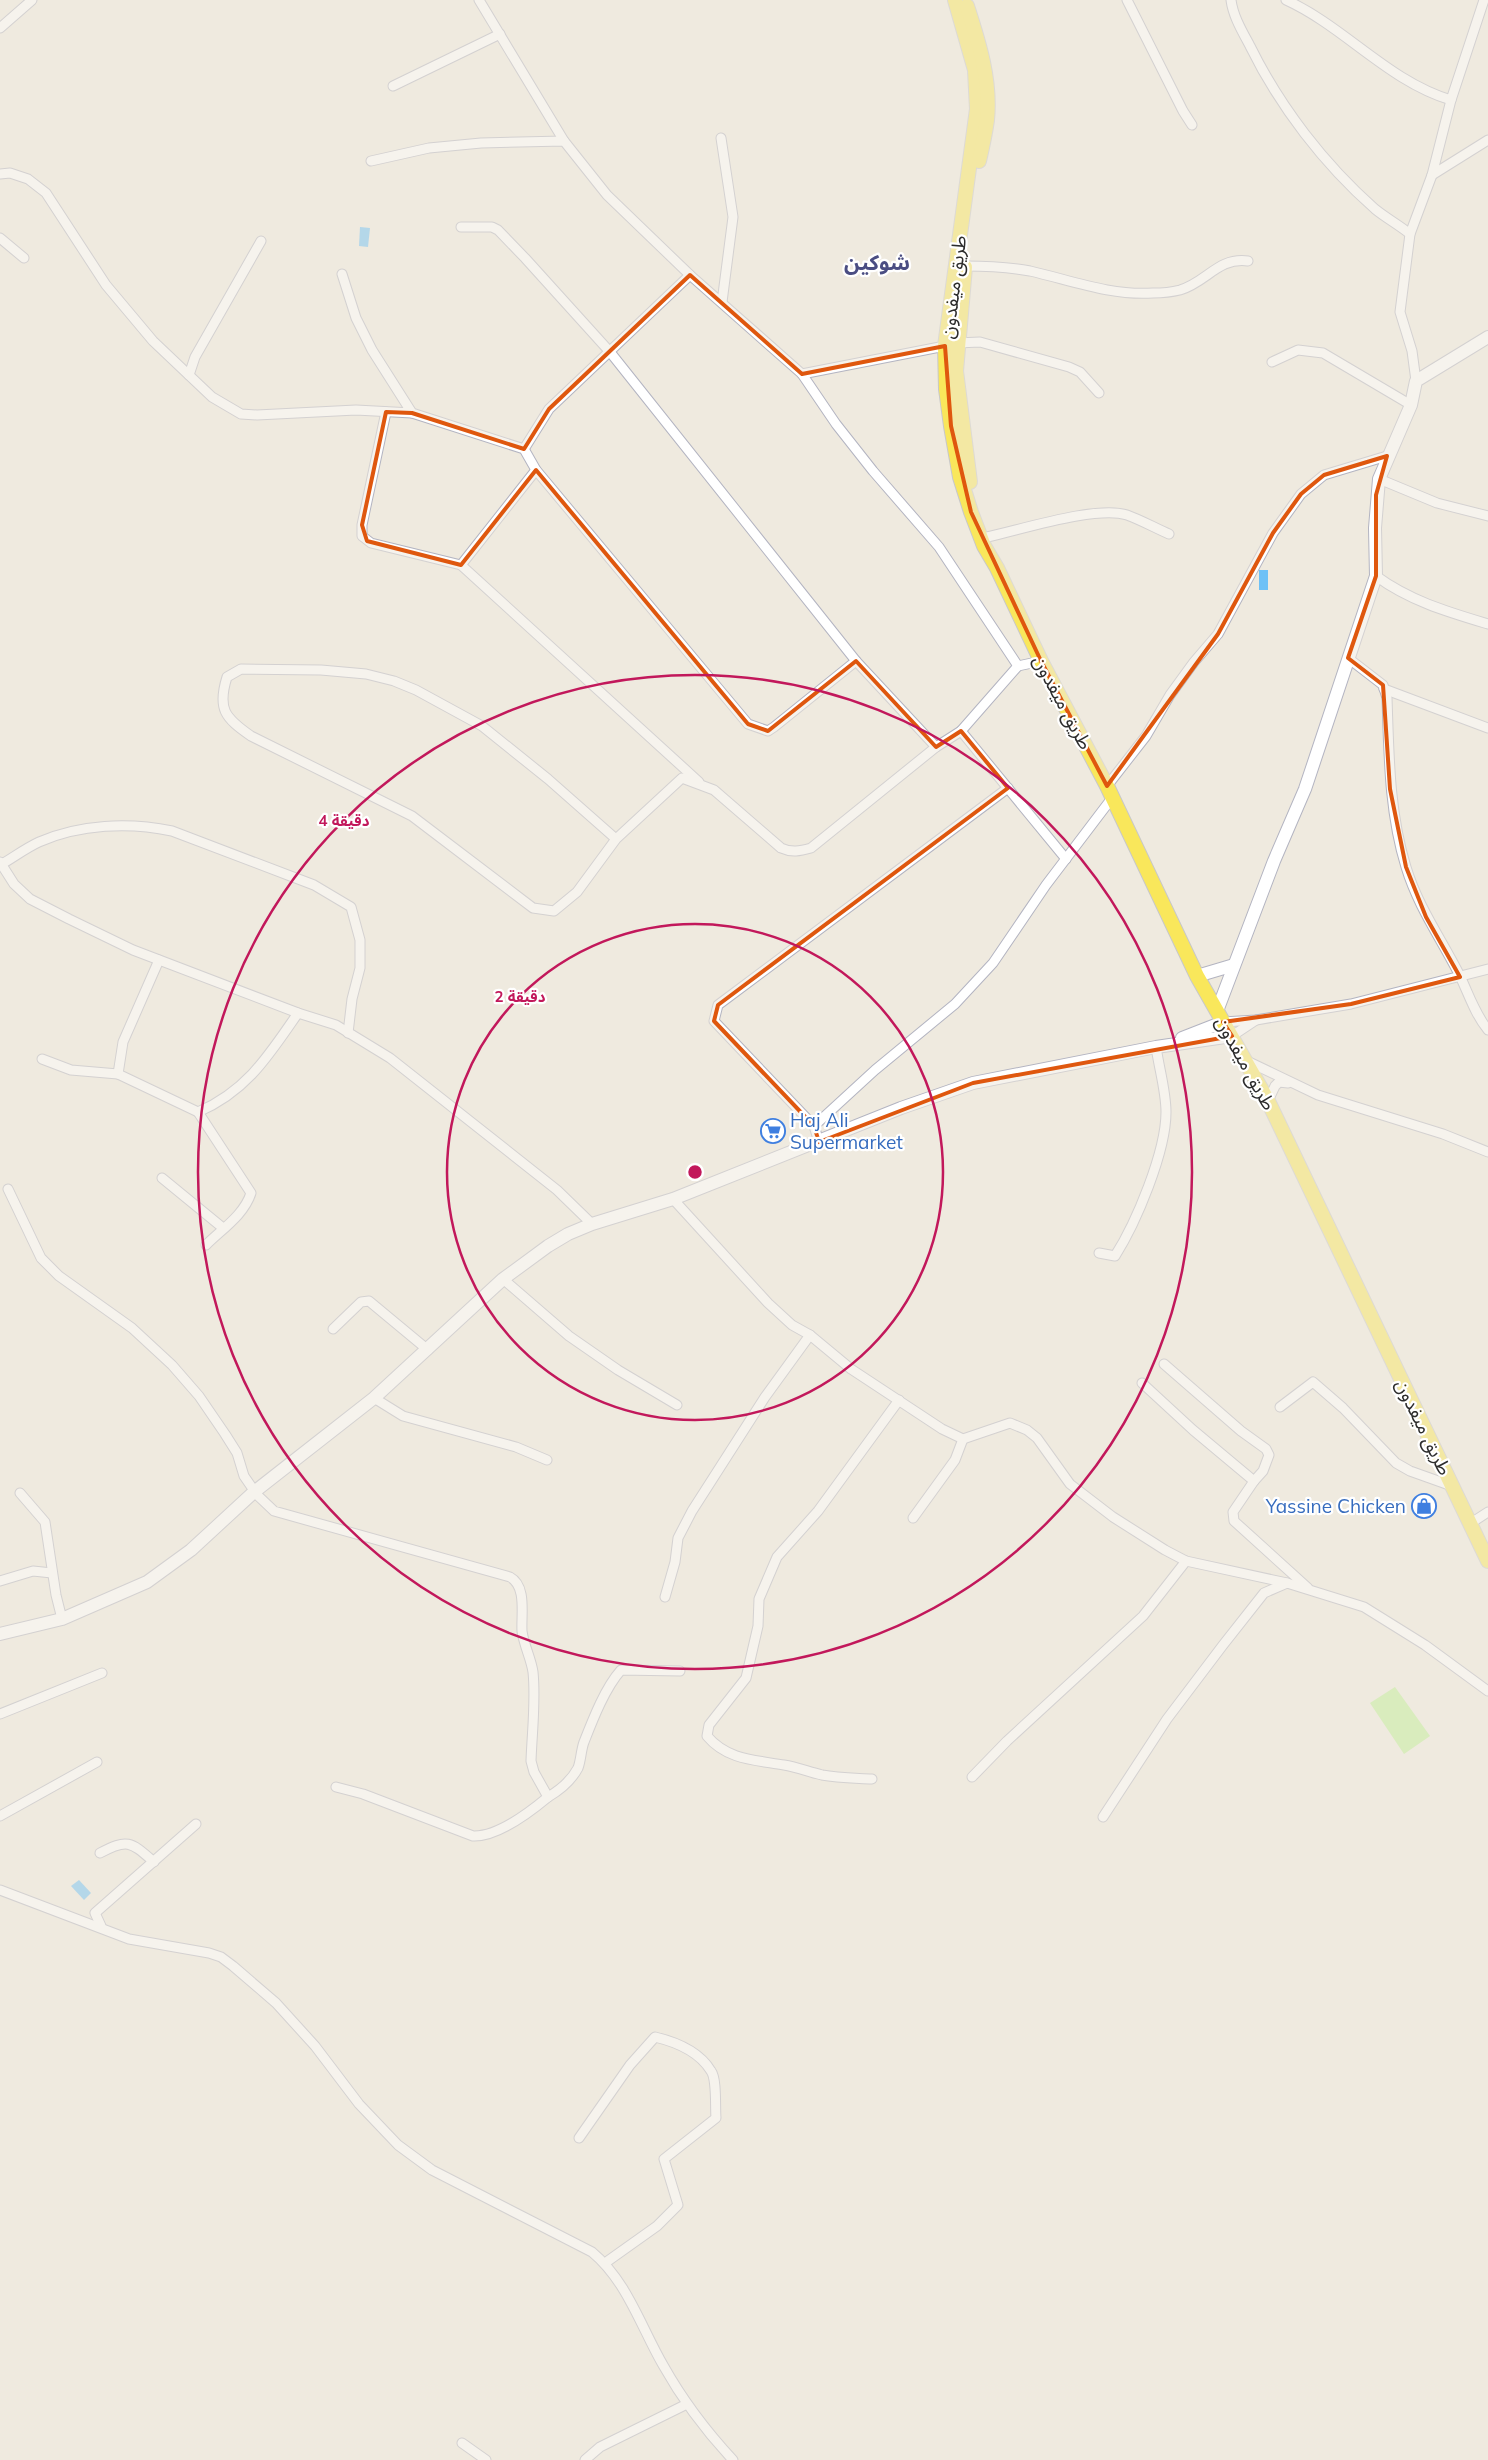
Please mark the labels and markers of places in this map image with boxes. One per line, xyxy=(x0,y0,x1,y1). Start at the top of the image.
place label: Haj Ali Supermarket xyxy=(790,1108,903,1154)
supermarket icon: Haj Ali Supermarket xyxy=(760,1118,786,1144)
centre of rings xyxy=(686,1163,704,1181)
shop icon: Yassine Chicken xyxy=(1411,1493,1437,1519)
place label: Yassine Chicken xyxy=(1265,1494,1406,1518)

